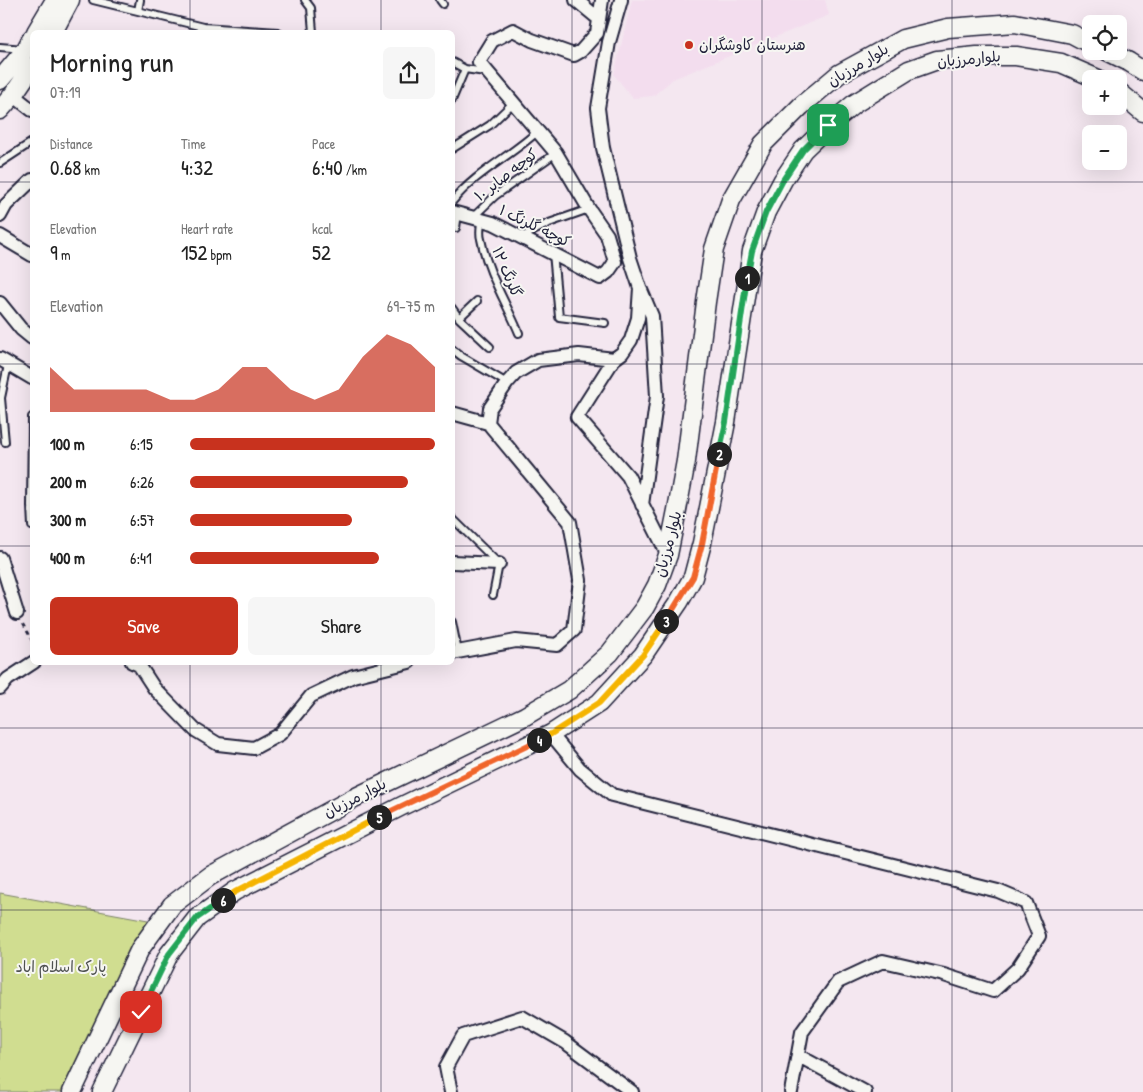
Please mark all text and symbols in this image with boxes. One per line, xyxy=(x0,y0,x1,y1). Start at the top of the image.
map controls xyxy=(1082,15,1127,170)
button: locate xyxy=(1082,15,1127,60)
place label: هنرستان کاوشگران xyxy=(699,34,805,55)
street label: بلوار مرزبان xyxy=(823,38,892,91)
marker: هنرستان کاوشگران xyxy=(683,39,695,51)
text: Morning run xyxy=(50,43,174,81)
street label: بلوارمرزبان xyxy=(936,45,1002,72)
button: share xyxy=(383,47,435,99)
button: + xyxy=(1082,70,1127,115)
text: 07:19 xyxy=(50,81,80,103)
pin xyxy=(807,104,849,146)
icon: arrive xyxy=(814,111,842,139)
button: − xyxy=(1082,125,1127,170)
text: Distance xyxy=(50,134,93,153)
text: Time xyxy=(181,134,206,153)
text: Pace xyxy=(312,134,335,153)
street label: کوچه صابر ۱۰ xyxy=(470,143,542,206)
text: 0.68 xyxy=(50,153,81,182)
text: 4:32 xyxy=(181,153,213,182)
text: 6:40 xyxy=(312,153,343,182)
text: km xyxy=(81,160,100,179)
text: /km xyxy=(343,160,367,179)
street label: کوچه گلرنگ ۱ xyxy=(496,199,575,252)
text: Elevation xyxy=(50,219,97,238)
text: Heart rate xyxy=(181,219,233,238)
text: kcal xyxy=(312,219,332,238)
text: 9 xyxy=(50,238,58,267)
text: 152 xyxy=(181,238,207,267)
text: 52 xyxy=(312,238,331,267)
street label: گلرنگ ۱۲ xyxy=(487,243,528,300)
text: m xyxy=(58,245,70,264)
text: bpm xyxy=(207,245,232,264)
pin: 1 xyxy=(734,266,760,290)
text: 1 xyxy=(745,269,750,288)
text: Elevation xyxy=(50,295,103,317)
text: 69–75 m xyxy=(387,295,435,317)
text: 100 m xyxy=(50,433,85,455)
text: 6:15 xyxy=(130,433,153,455)
pin: 2 xyxy=(706,442,732,466)
text: 2 xyxy=(716,445,723,464)
text: 200 m xyxy=(50,471,86,493)
text: 6:26 xyxy=(130,471,154,493)
street label: بلوار مرزبان xyxy=(649,508,686,579)
text: 300 m xyxy=(50,509,86,531)
text: 6:57 xyxy=(130,509,155,531)
text: 400 m xyxy=(50,547,85,569)
text: 6:41 xyxy=(130,547,152,569)
button: Save xyxy=(50,597,238,655)
button: Share xyxy=(248,597,435,655)
pin: 3 xyxy=(654,608,678,634)
text: 3 xyxy=(663,612,670,631)
pin: 4 xyxy=(526,728,552,752)
text: 4 xyxy=(537,731,542,750)
street label: بلوار مرزبان xyxy=(320,773,390,822)
pin: 5 xyxy=(366,804,392,830)
text: 5 xyxy=(377,808,382,827)
pin: 6 xyxy=(210,888,236,912)
text: 6 xyxy=(221,891,226,910)
park label: پارک اسلام اباد xyxy=(16,956,106,978)
pin xyxy=(120,991,162,1033)
icon: check xyxy=(127,998,155,1026)

